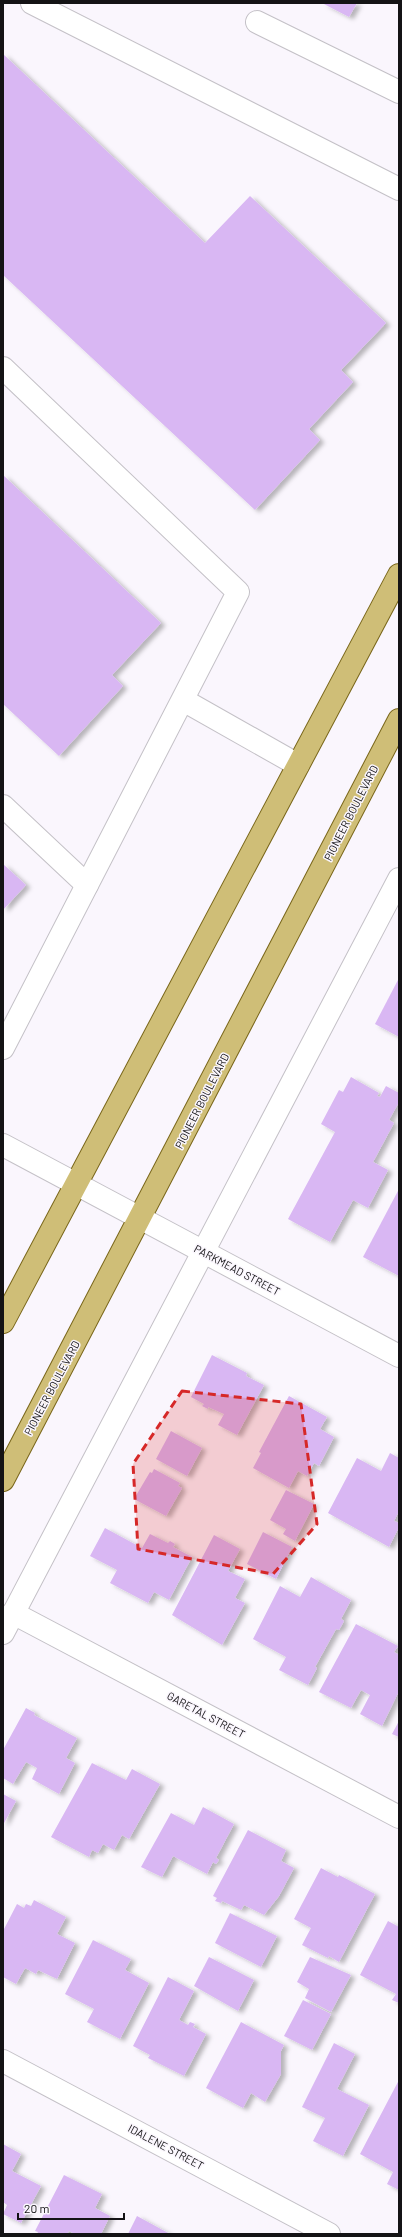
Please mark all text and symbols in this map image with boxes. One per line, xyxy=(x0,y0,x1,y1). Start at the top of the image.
street label: PIONEER BOULEVARD xyxy=(321,763,380,863)
street label: PIONEER BOULEVARD xyxy=(172,1051,231,1151)
street label: PARKMEAD STREET xyxy=(192,1241,282,1298)
street label: PIONEER BOULEVARD xyxy=(21,1338,82,1437)
street label: GARETAL STREET xyxy=(165,1689,247,1741)
street label: IDALENE STREET xyxy=(126,2121,206,2172)
scale bar xyxy=(18,2195,124,2221)
text: 20 m xyxy=(24,2201,50,2215)

